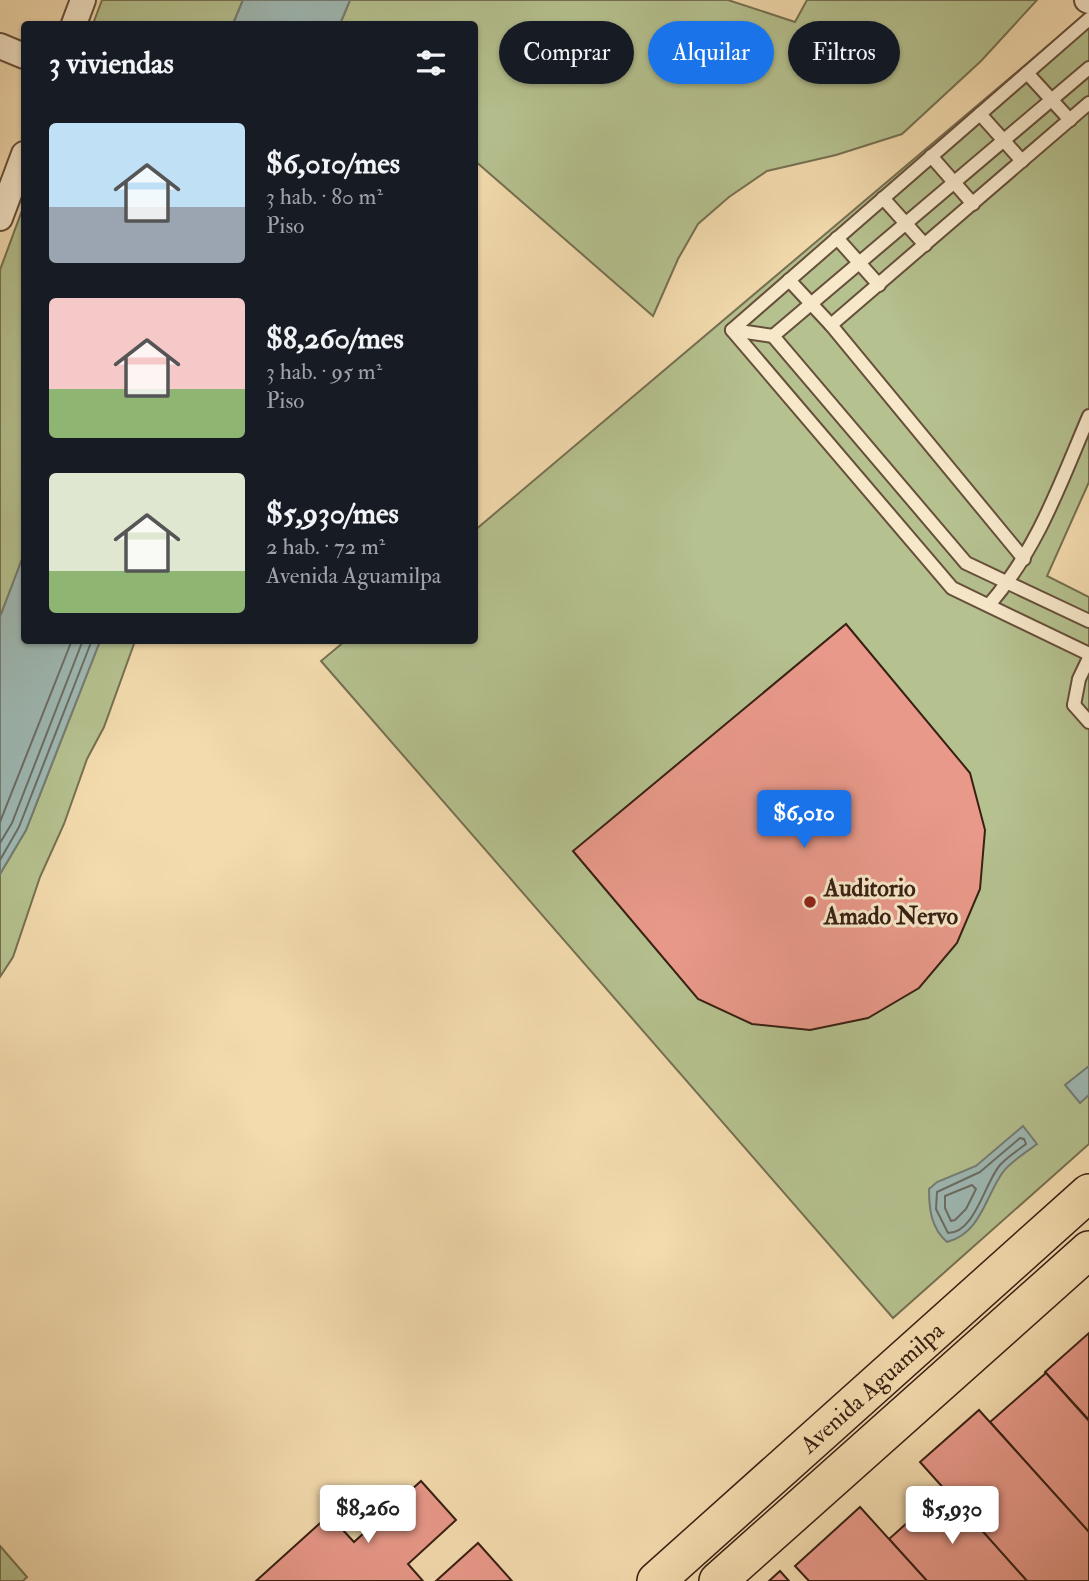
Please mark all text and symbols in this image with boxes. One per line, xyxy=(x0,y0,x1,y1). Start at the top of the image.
chip: Comprar xyxy=(499,21,634,84)
chip: Alquilar xyxy=(648,21,774,84)
chip: Filtros xyxy=(788,21,900,84)
icon: filters xyxy=(412,44,450,82)
text: 3 viviendas xyxy=(49,45,174,82)
text: $6,010/mes xyxy=(266,145,400,182)
icon: home xyxy=(105,151,189,235)
text: 3 hab. · 80 m² xyxy=(266,182,383,211)
text: Piso xyxy=(266,211,304,240)
text: $8,260/mes xyxy=(266,320,404,357)
icon: home xyxy=(105,326,189,410)
text: 3 hab. · 95 m² xyxy=(266,357,382,386)
text: Piso xyxy=(266,386,304,415)
text: $5,930/mes xyxy=(266,495,399,532)
icon: home xyxy=(105,501,189,585)
text: 2 hab. · 72 m² xyxy=(266,532,385,561)
text: Avenida Aguamilpa xyxy=(266,561,441,590)
pin: $6,010 xyxy=(747,790,861,850)
text: $6,010 xyxy=(773,798,835,827)
place label: Auditorio Amado Nervo xyxy=(823,873,958,932)
marker: Auditorio Amado Nervo xyxy=(802,894,818,910)
street label: Avenida Aguamilpa xyxy=(793,1314,951,1461)
pin: $8,260 xyxy=(311,1486,425,1545)
pin: $5,930 xyxy=(895,1486,1009,1546)
text: $8,260 xyxy=(336,1493,400,1522)
text: $5,930 xyxy=(922,1494,982,1523)

